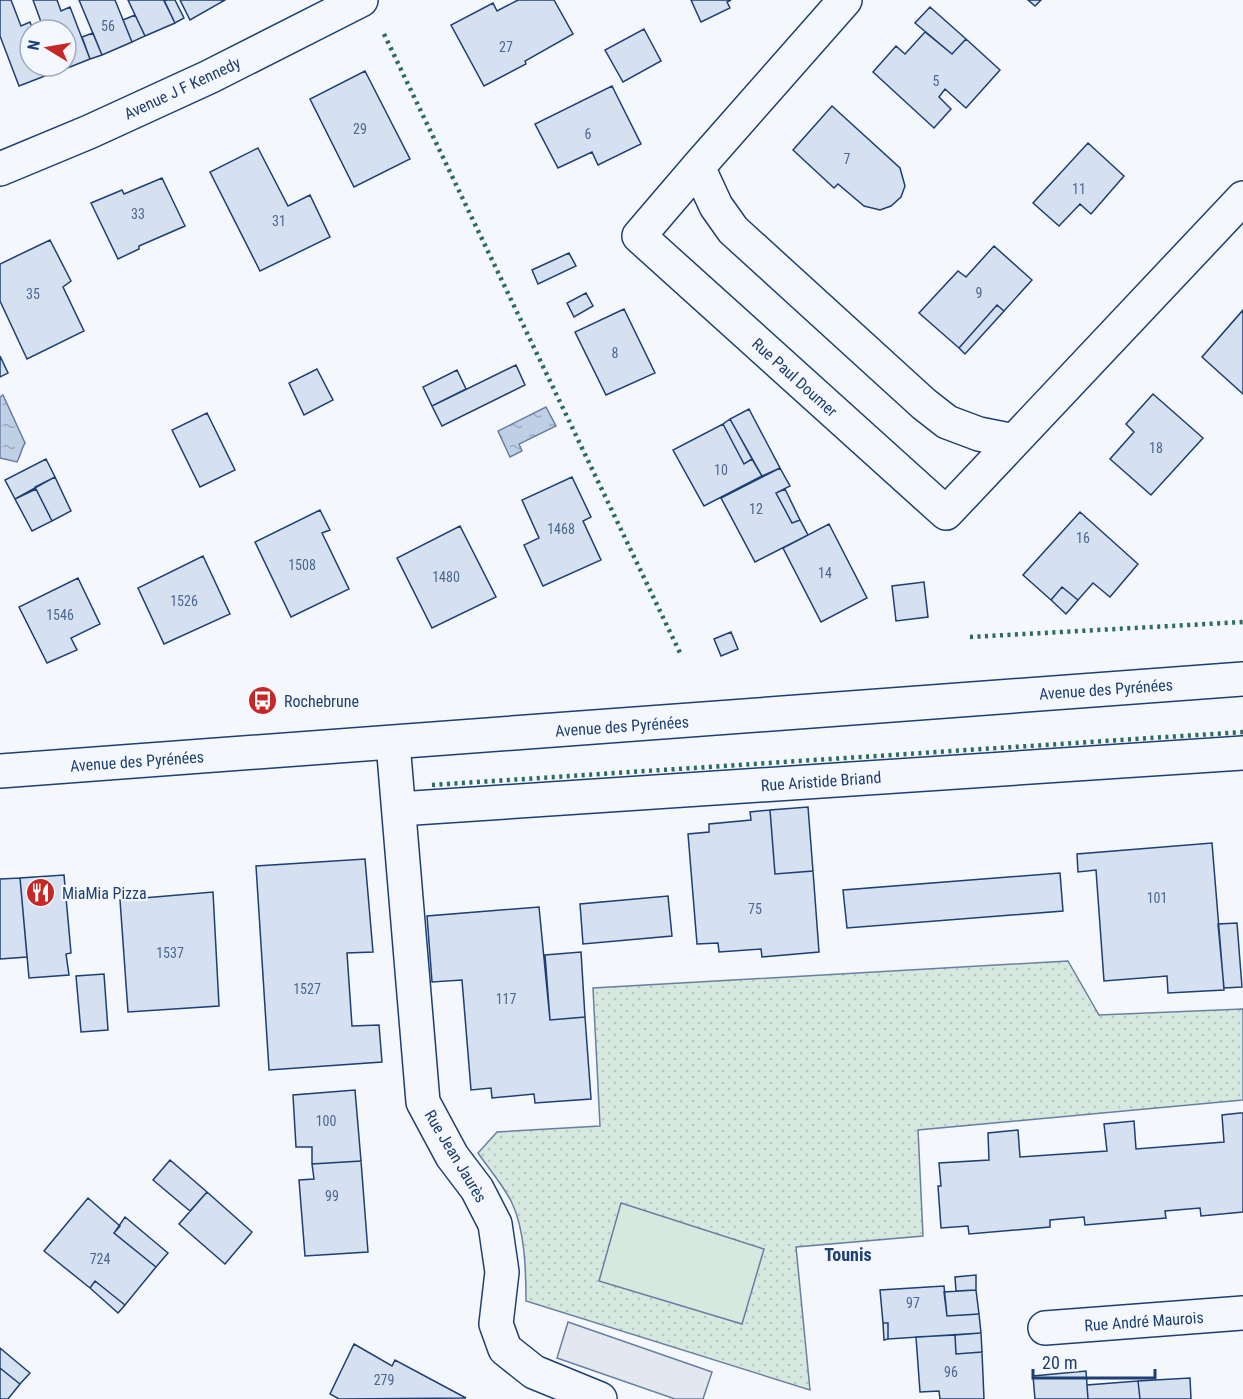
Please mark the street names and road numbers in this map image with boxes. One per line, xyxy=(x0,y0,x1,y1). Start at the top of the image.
street label: Avenue J F Kennedy xyxy=(121,53,244,124)
street label: Rue Paul Doumer xyxy=(748,334,841,421)
street label: Avenue des Pyrénées xyxy=(1039,675,1174,704)
street label: Avenue des Pyrénées xyxy=(555,712,690,741)
street label: Avenue des Pyrénées xyxy=(70,747,205,776)
street label: Rue Aristide Briand xyxy=(760,768,882,795)
street label: Rue Jean Jaurès xyxy=(421,1107,491,1206)
street label: Rue André Maurois xyxy=(1084,1308,1204,1335)

